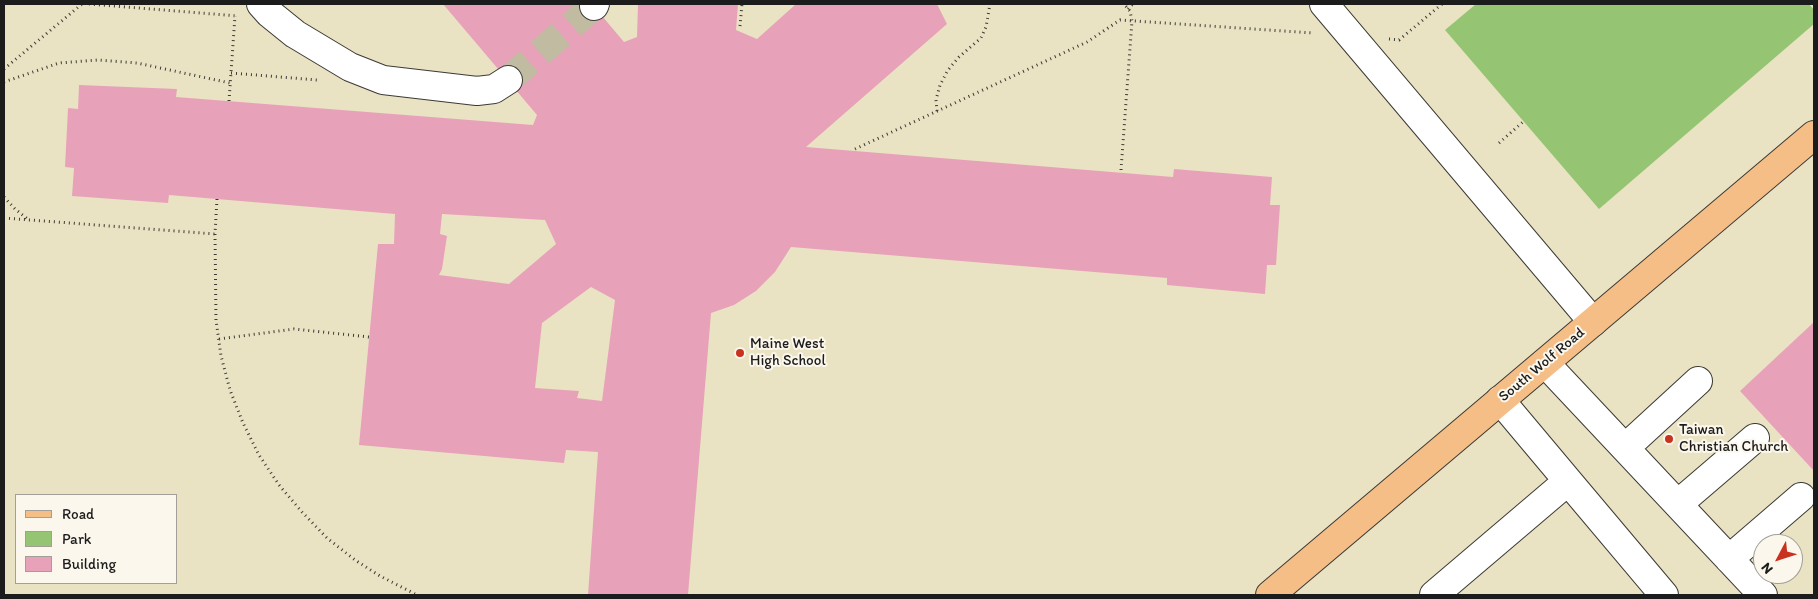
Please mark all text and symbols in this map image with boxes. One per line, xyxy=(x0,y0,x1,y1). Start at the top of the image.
street label: South Wolf Road xyxy=(1495,324,1589,406)
place label: Maine West High School xyxy=(750,335,826,370)
marker: Maine West High School xyxy=(734,347,746,359)
place label: Taiwan Christian Church xyxy=(1679,421,1788,456)
marker: Taiwan Christian Church xyxy=(1663,433,1675,445)
legend xyxy=(15,494,178,584)
text: Road xyxy=(62,505,94,523)
text: Park xyxy=(62,530,92,548)
north arrow xyxy=(1753,534,1803,584)
text: Building xyxy=(62,555,116,573)
text: N xyxy=(1757,559,1776,577)

